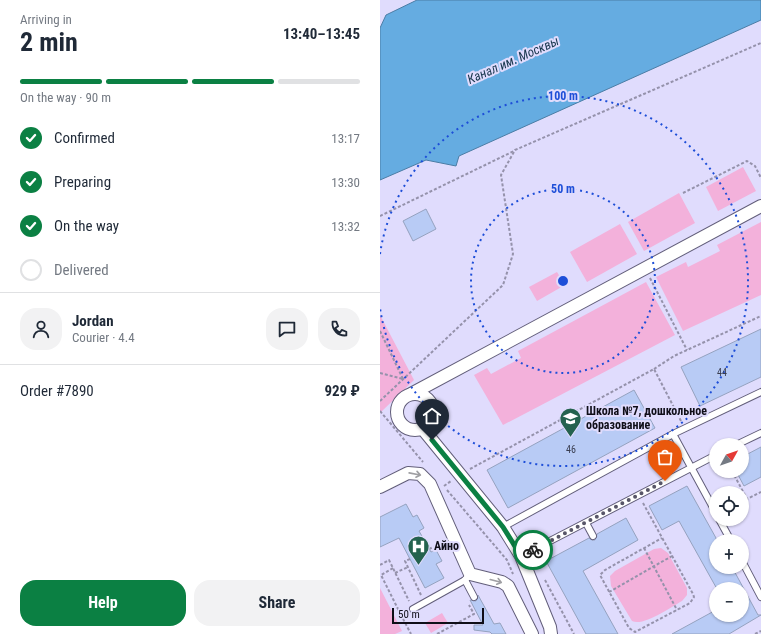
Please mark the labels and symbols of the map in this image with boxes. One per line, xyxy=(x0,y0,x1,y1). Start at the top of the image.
water label: Канал им. Москвы xyxy=(465,33,561,87)
text: 100 m xyxy=(548,89,578,103)
text: 50 m xyxy=(551,182,575,196)
centre of rings xyxy=(556,274,570,288)
house number: 44 xyxy=(717,367,727,378)
pin xyxy=(415,399,449,440)
place label: Школа №7, дошкольное образование xyxy=(586,404,707,432)
school or university icon: Школа №7, дошкольное образование xyxy=(558,405,584,438)
north arrow xyxy=(709,438,749,478)
pin xyxy=(648,440,682,481)
house number: 46 xyxy=(566,444,576,455)
one-way arrow xyxy=(409,470,422,478)
courier xyxy=(513,530,553,570)
hospital icon: Айно xyxy=(406,533,432,566)
place label: Айно xyxy=(434,539,459,553)
one-way arrow xyxy=(489,577,502,585)
scale bar xyxy=(392,606,484,625)

